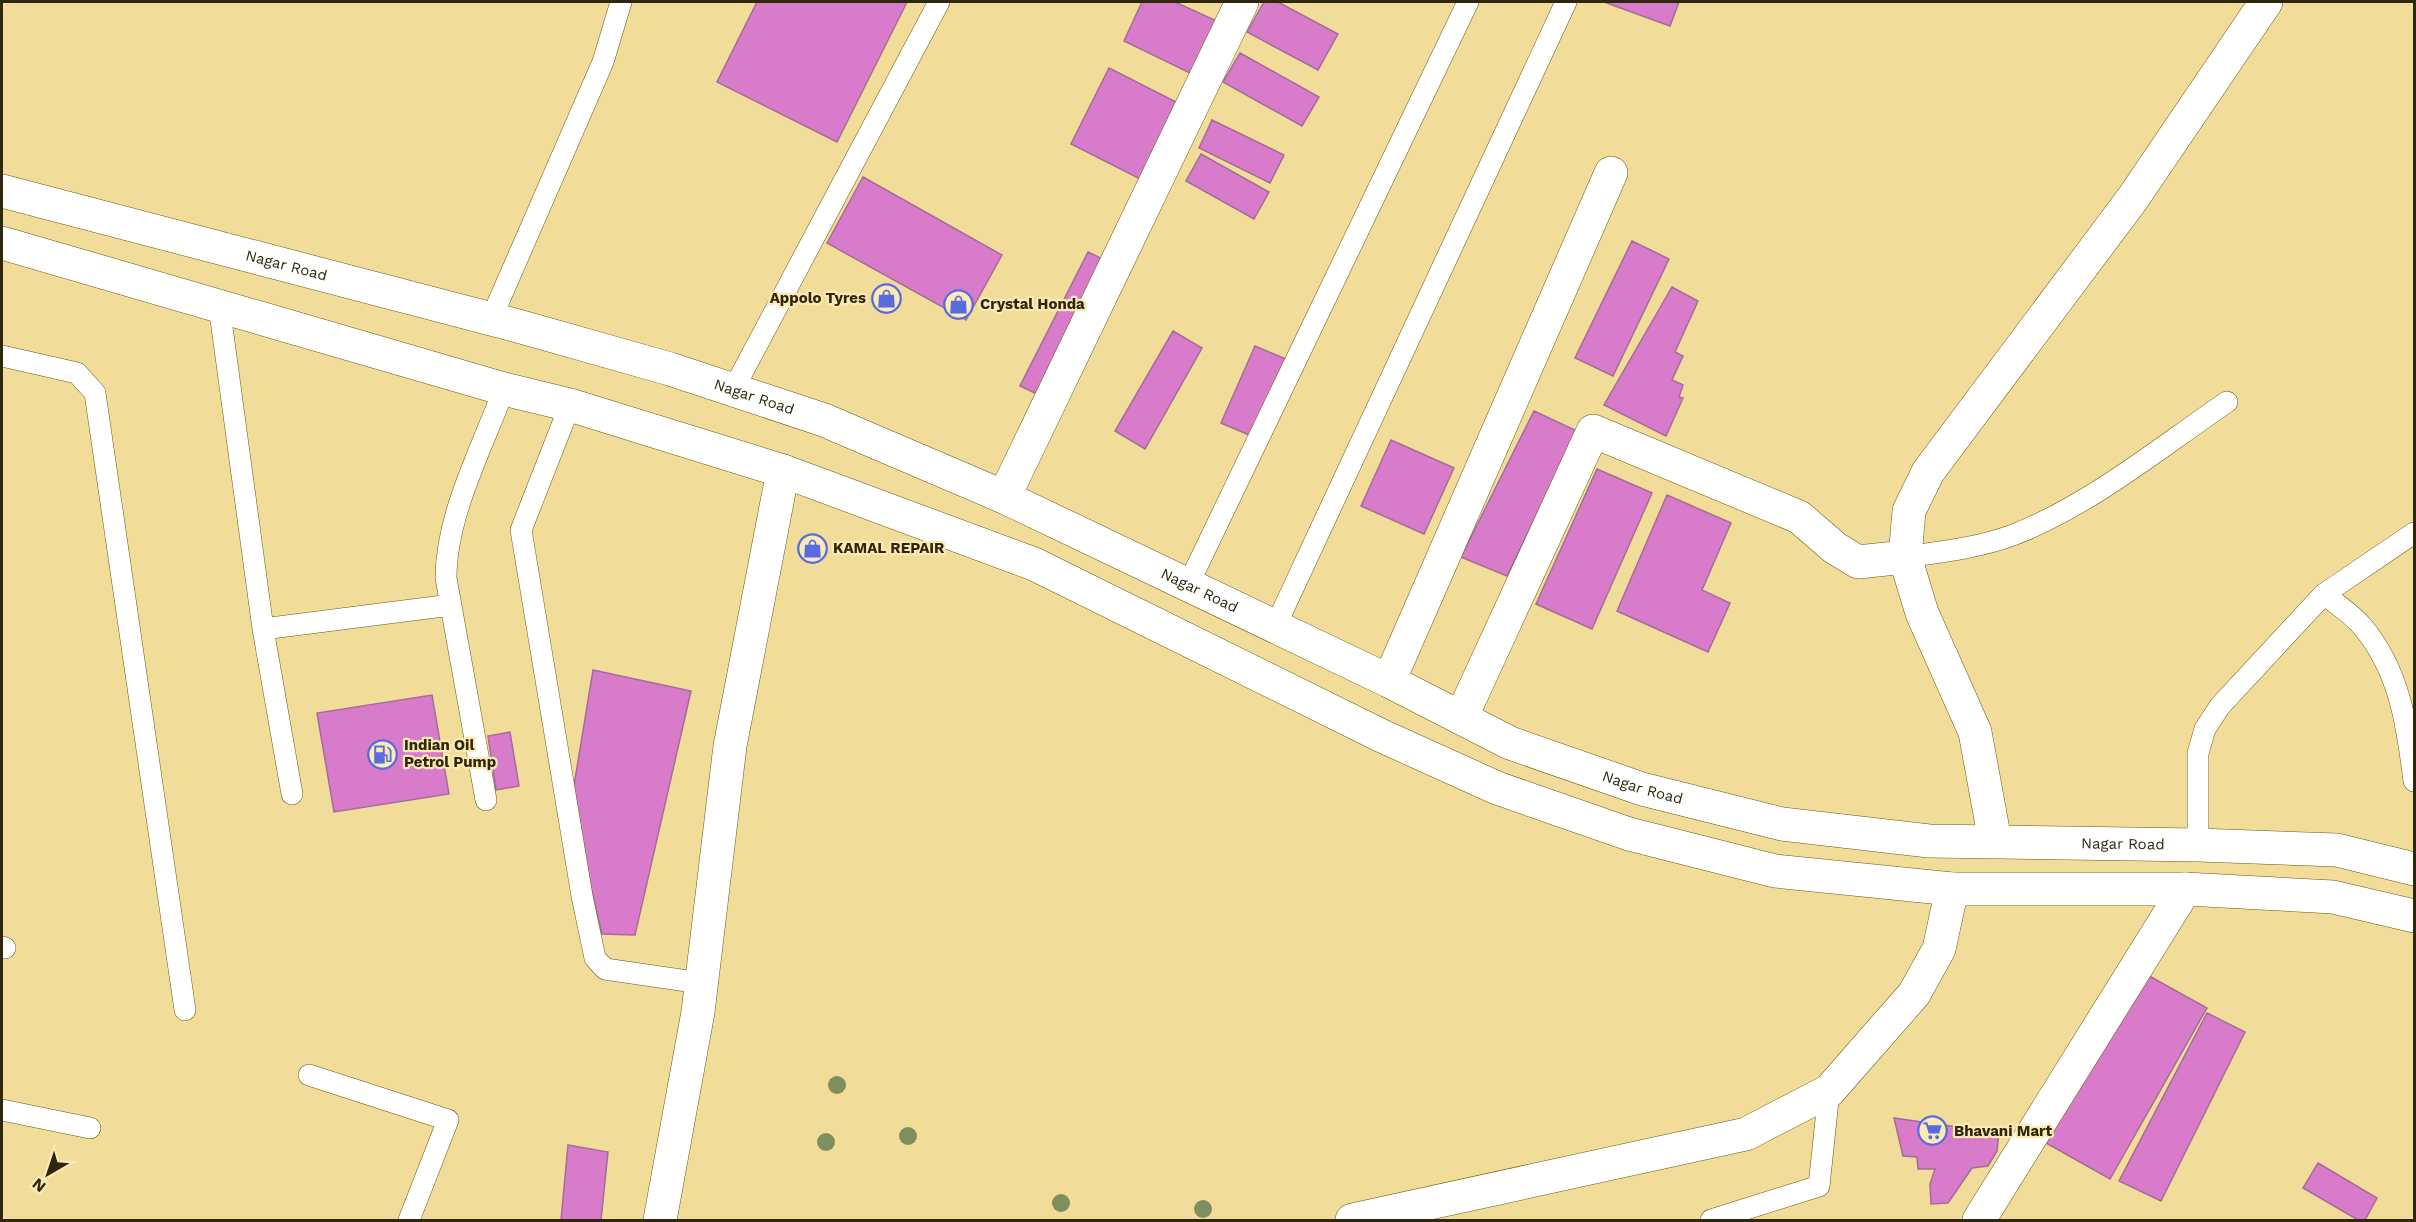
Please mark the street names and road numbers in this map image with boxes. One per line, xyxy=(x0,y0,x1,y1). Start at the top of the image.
street label: Nagar Road xyxy=(244,246,329,285)
street label: Nagar Road xyxy=(712,375,797,419)
street label: Nagar Road xyxy=(1158,564,1241,617)
street label: Nagar Road xyxy=(1600,767,1685,808)
street label: Nagar Road xyxy=(2081,834,2165,854)

